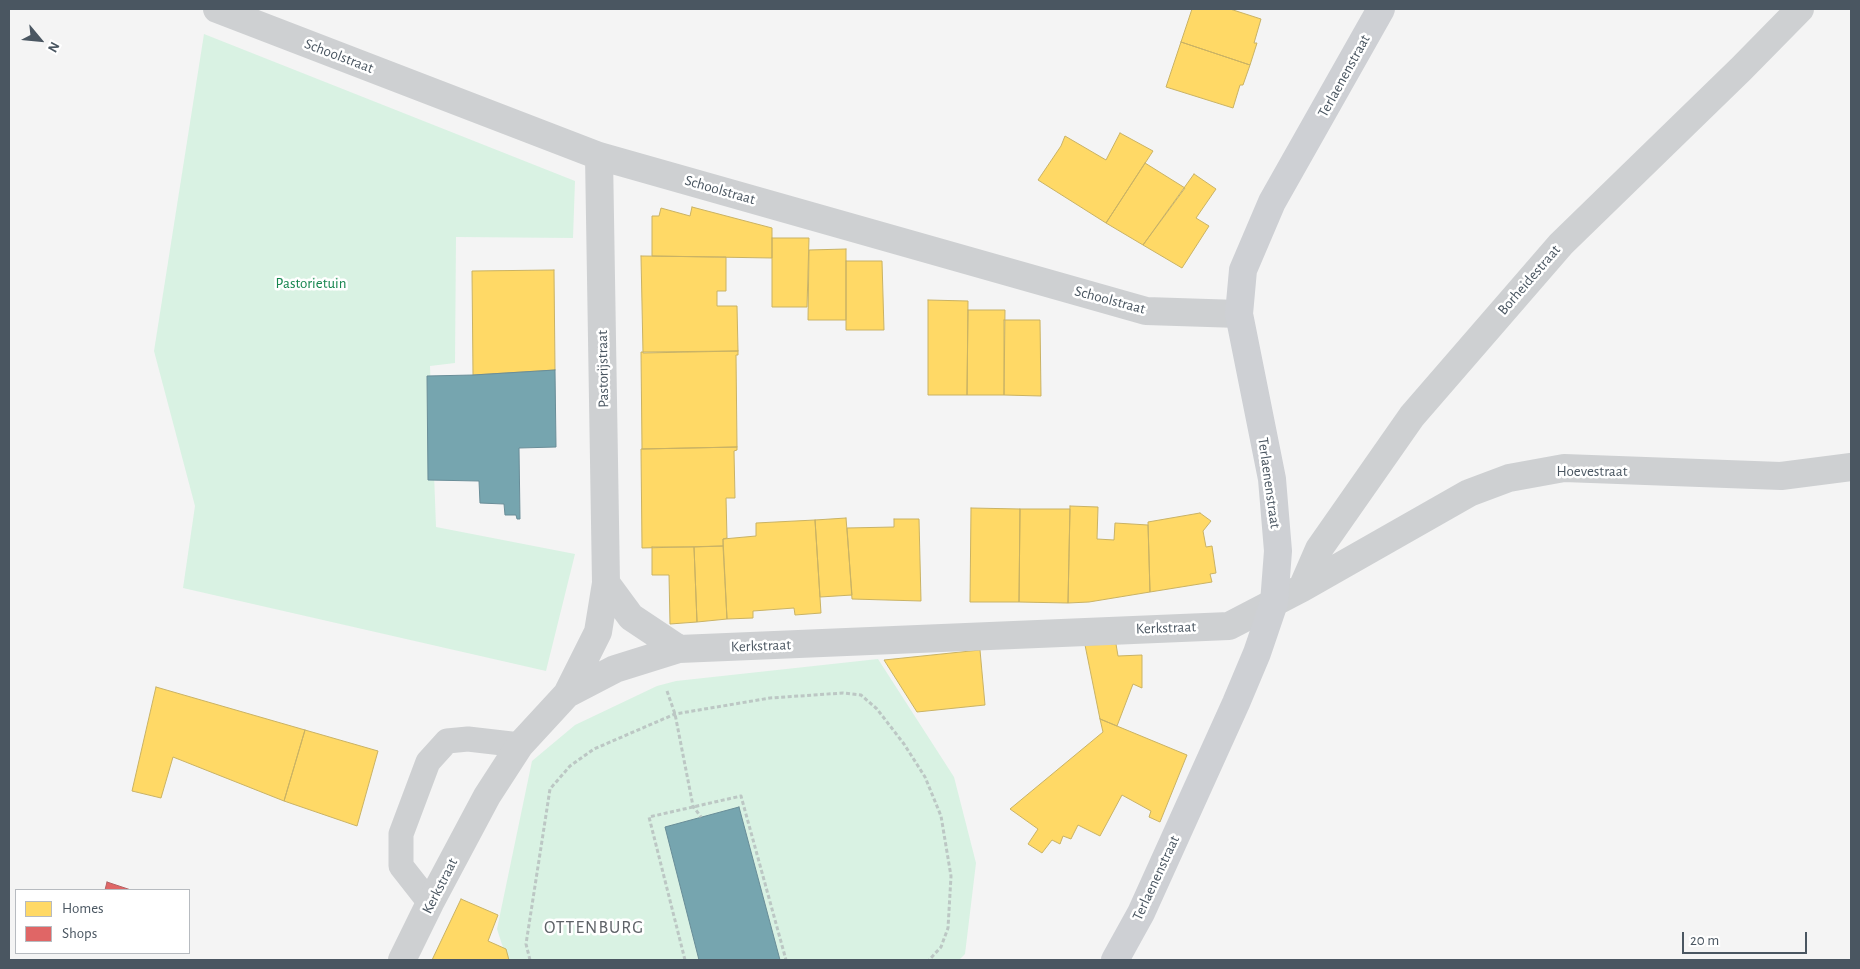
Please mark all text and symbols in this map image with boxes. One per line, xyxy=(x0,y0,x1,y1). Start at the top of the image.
north arrow xyxy=(15,15,65,65)
street label: Terlaenenstraat xyxy=(1314,32,1374,120)
street label: Schoolstraat xyxy=(302,35,376,77)
text: N xyxy=(45,39,62,55)
street label: Schoolstraat xyxy=(683,171,757,209)
street label: Borheidestraat xyxy=(1494,241,1564,319)
park label: Pastorietuin xyxy=(276,274,346,292)
street label: Schoolstraat xyxy=(1073,282,1147,318)
street label: Pastorijstraat xyxy=(593,330,613,408)
street label: Terlaenenstraat xyxy=(1254,436,1284,530)
street label: Hoevestraat xyxy=(1557,462,1627,480)
street label: Kerkstraat xyxy=(1136,618,1196,638)
street label: Kerkstraat xyxy=(731,636,791,656)
street label: Terlaenenstraat xyxy=(1128,833,1184,923)
street label: Kerkstraat xyxy=(418,855,462,917)
legend xyxy=(15,889,190,954)
text: Homes xyxy=(62,901,104,916)
district label: OTTENBURG xyxy=(543,917,645,939)
scale bar xyxy=(1685,922,1810,954)
text: Shops xyxy=(62,926,97,941)
text: 20 m xyxy=(1690,933,1719,948)

